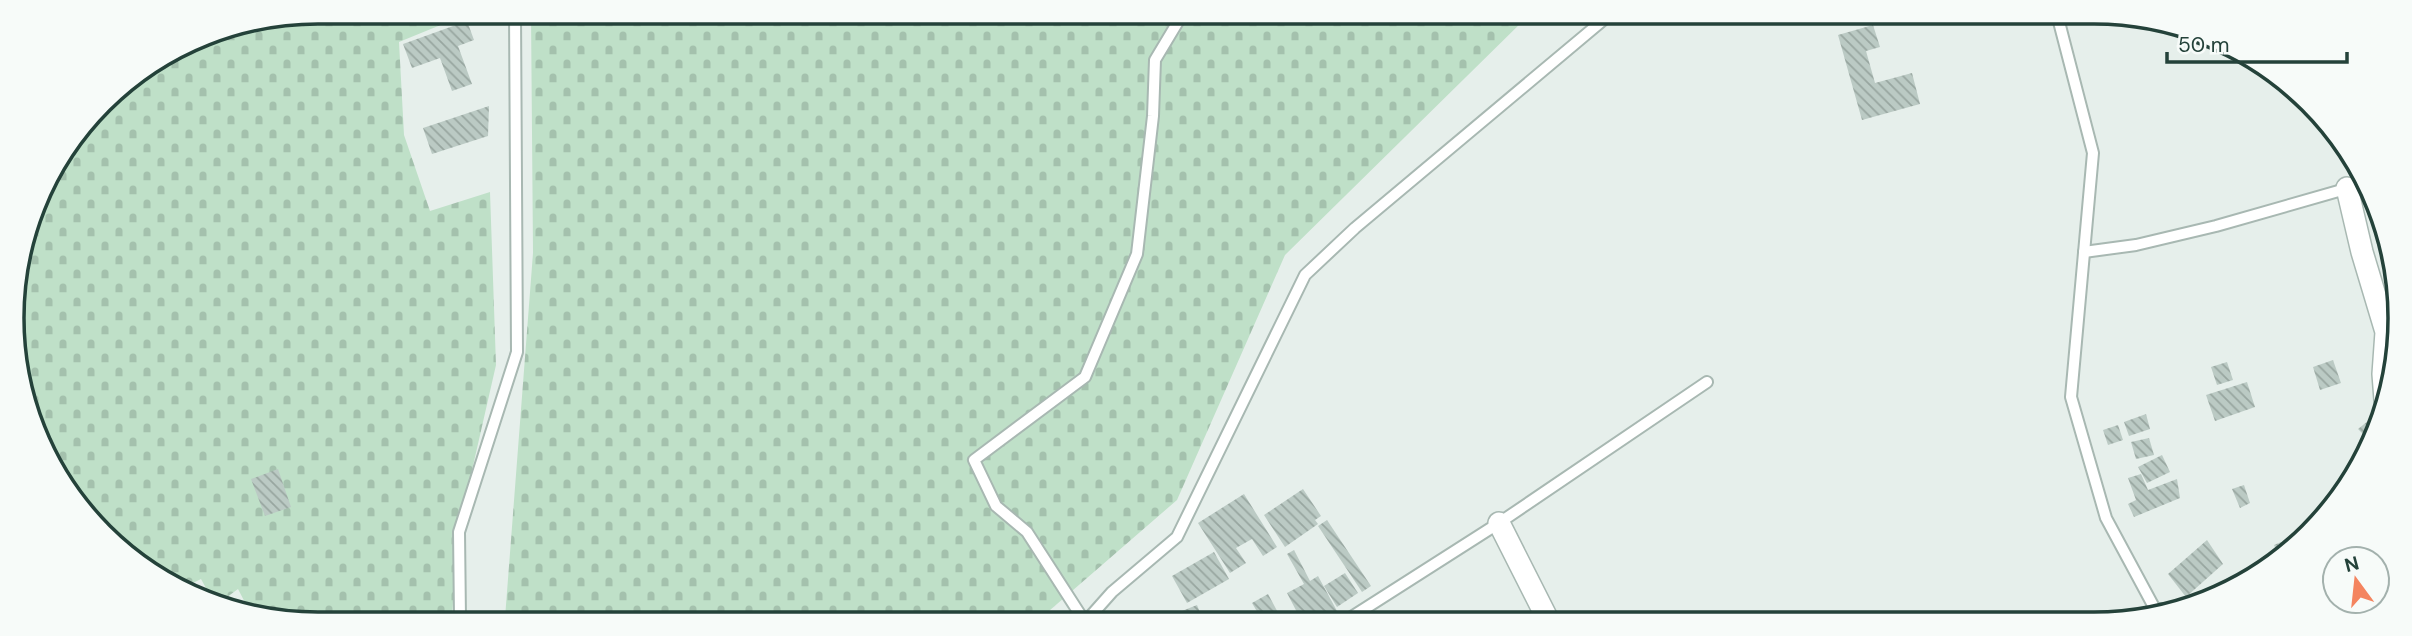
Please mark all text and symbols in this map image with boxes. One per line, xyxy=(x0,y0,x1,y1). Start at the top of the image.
scale bar xyxy=(2167,21,2347,65)
text: 50 m xyxy=(2178,31,2229,59)
north arrow xyxy=(2321,545,2391,615)
text: N xyxy=(2342,550,2362,578)

